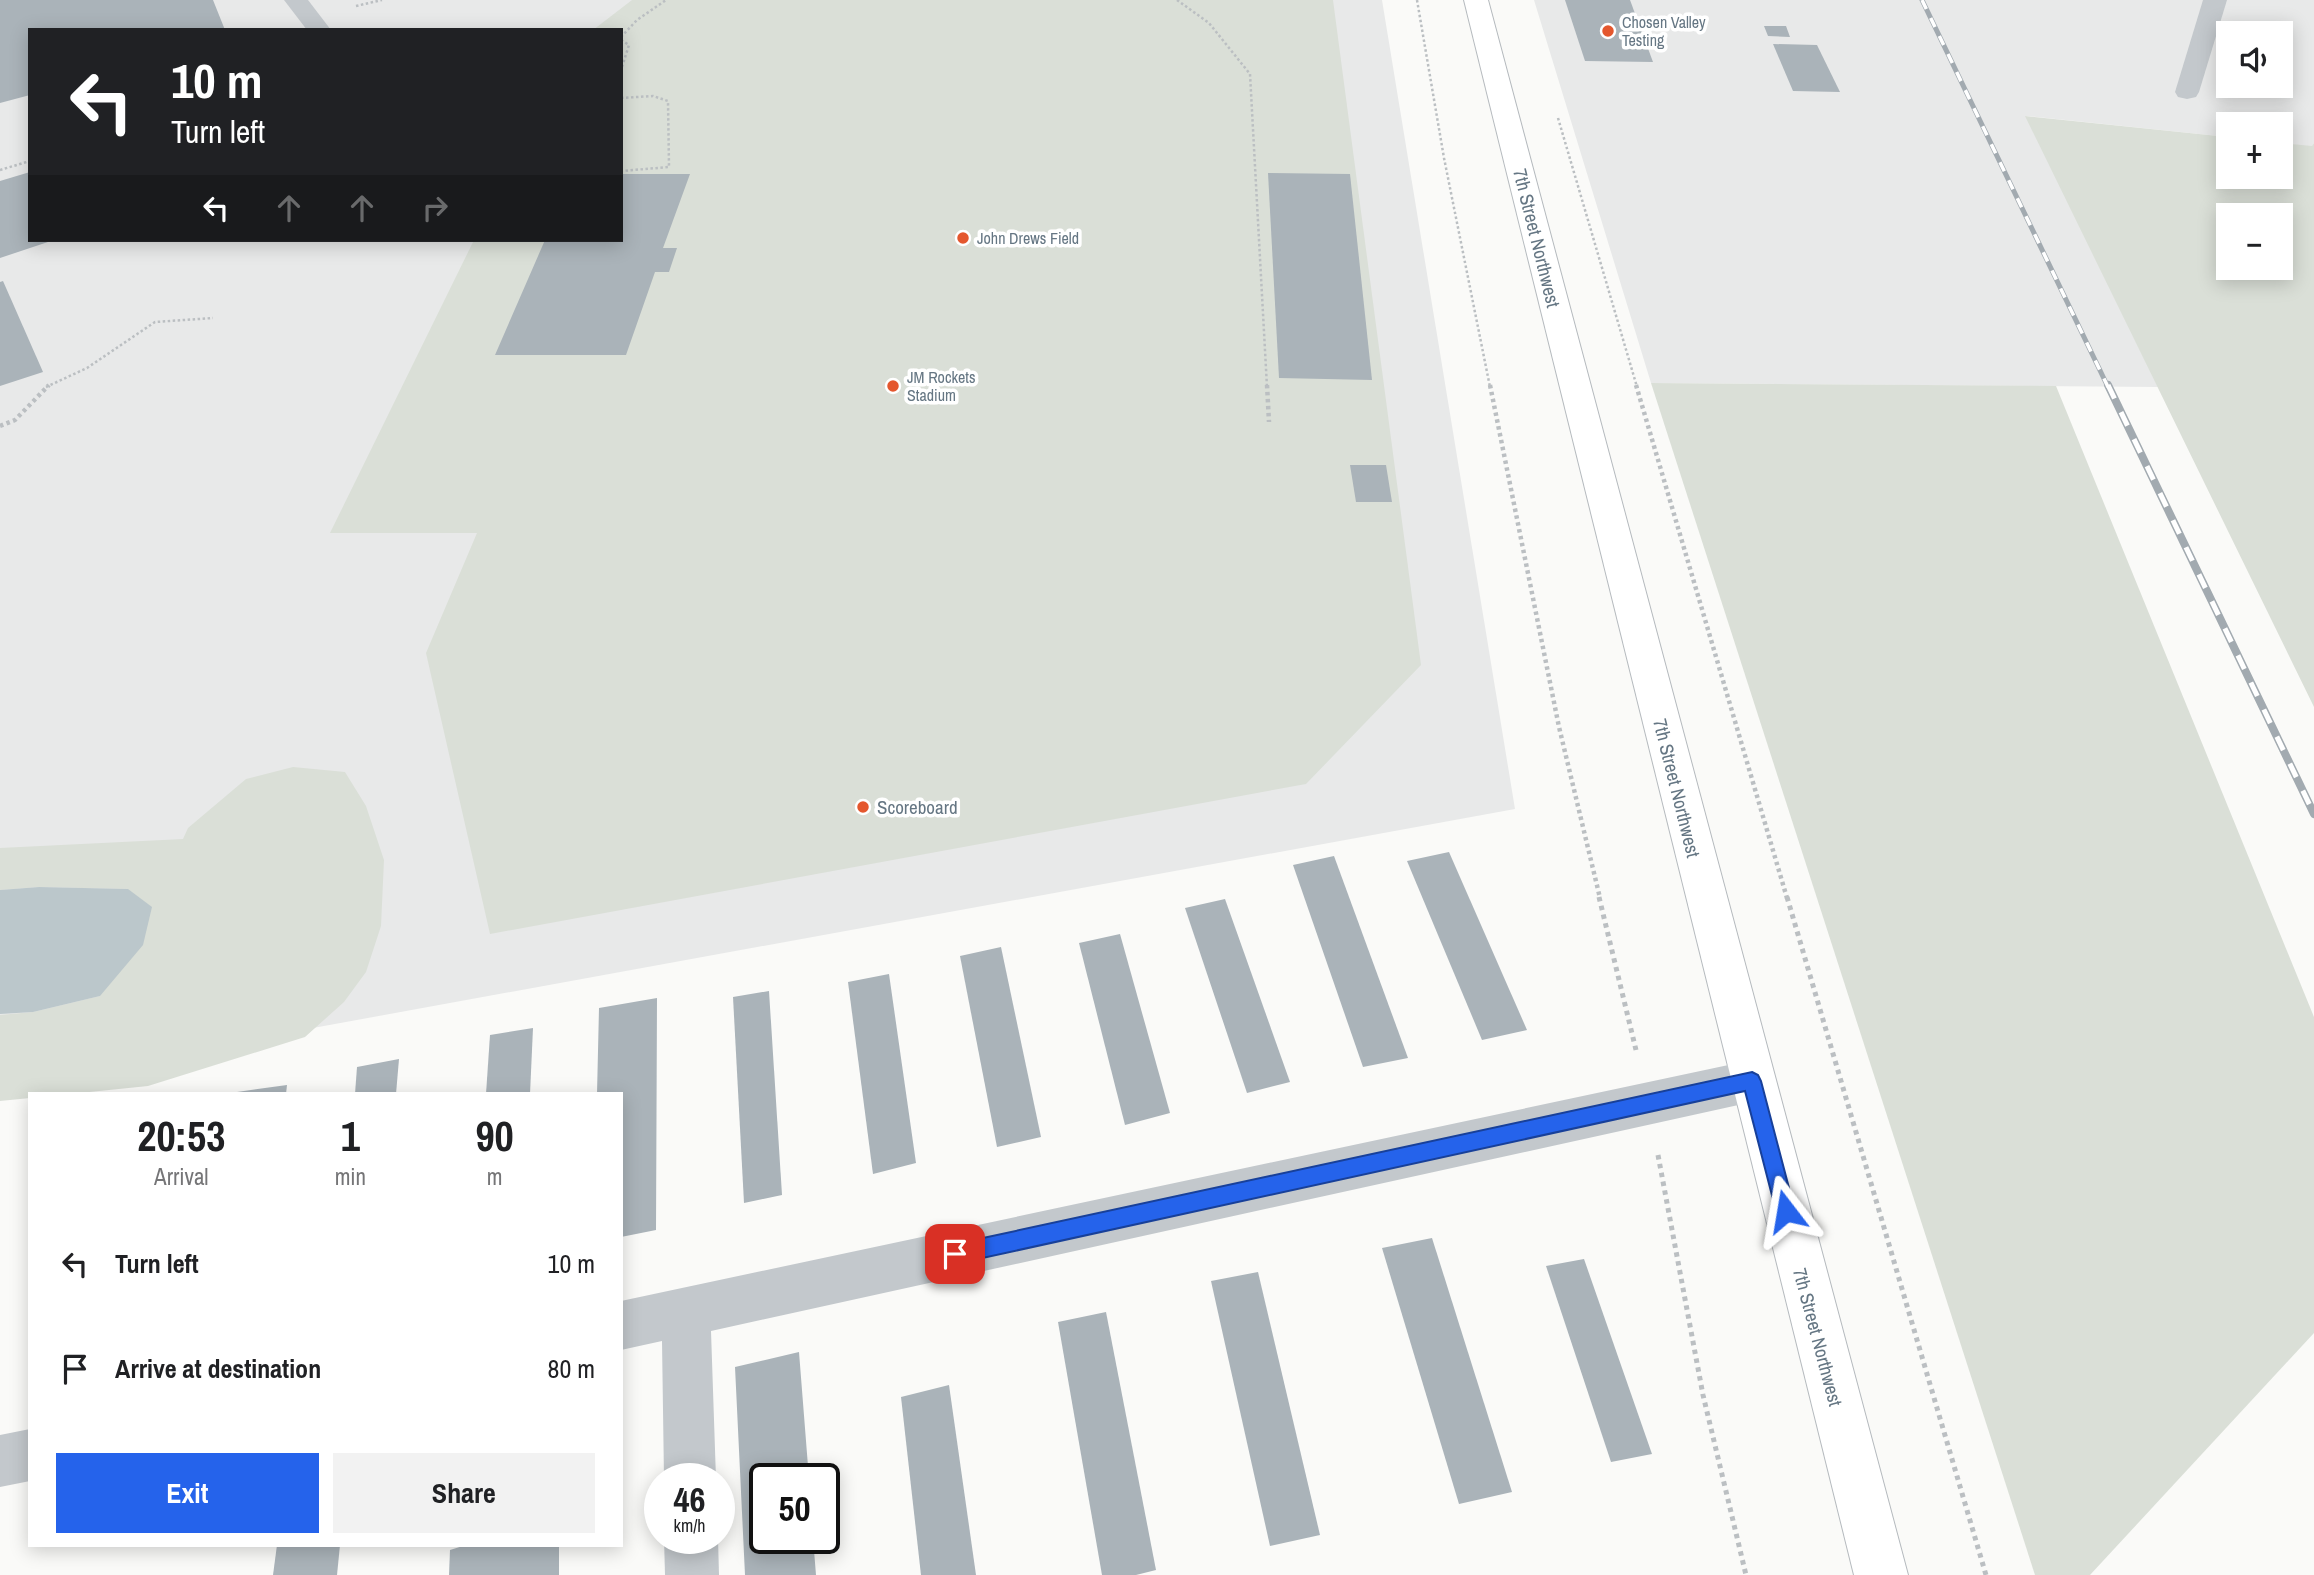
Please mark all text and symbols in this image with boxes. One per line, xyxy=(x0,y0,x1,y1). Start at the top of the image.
place label: Chosen Valley Testing xyxy=(1622,11,1706,51)
map controls xyxy=(2216,21,2293,280)
button: sound xyxy=(2216,21,2293,98)
marker: Chosen Valley Testing xyxy=(1600,23,1616,39)
text: 10 m xyxy=(171,47,263,113)
icon: left xyxy=(56,56,147,147)
text: Turn left xyxy=(171,110,265,153)
button: + xyxy=(2216,112,2293,189)
street label: 7th Street Northwest xyxy=(1507,166,1567,311)
icon: left xyxy=(197,189,235,227)
icon: ahead xyxy=(270,189,308,227)
icon: ahead xyxy=(343,189,381,227)
icon: right xyxy=(416,189,454,227)
button: − xyxy=(2216,203,2293,280)
place label: John Drews Field xyxy=(977,227,1079,249)
marker: John Drews Field xyxy=(955,230,971,246)
place label: JM Rockets Stadium xyxy=(907,366,976,406)
marker: JM Rockets Stadium xyxy=(885,378,901,394)
street label: 7th Street Northwest xyxy=(1647,716,1707,861)
place label: Scoreboard xyxy=(877,794,958,820)
marker: Scoreboard xyxy=(855,799,871,815)
text: 20:53 xyxy=(137,1108,225,1164)
text: 1 xyxy=(341,1108,360,1164)
text: 90 xyxy=(475,1108,514,1164)
text: Arrival xyxy=(154,1161,209,1192)
text: min xyxy=(335,1161,366,1192)
text: m xyxy=(487,1161,502,1192)
position arrow xyxy=(1749,1174,1823,1248)
pin xyxy=(925,1224,985,1284)
icon: arrive xyxy=(936,1235,974,1273)
icon: left xyxy=(56,1245,94,1283)
text: Turn left xyxy=(115,1246,199,1281)
text: 10 m xyxy=(548,1246,595,1281)
street label: 7th Street Northwest xyxy=(1787,1265,1849,1410)
icon: arrive xyxy=(56,1350,94,1388)
text: Arrive at destination xyxy=(115,1351,321,1386)
text: 80 m xyxy=(548,1351,595,1386)
button: Exit xyxy=(56,1453,319,1533)
button: Share xyxy=(333,1453,595,1533)
speed limit sign: 50 xyxy=(749,1463,840,1554)
text: 46 xyxy=(674,1476,705,1523)
text: km/h xyxy=(674,1513,706,1538)

